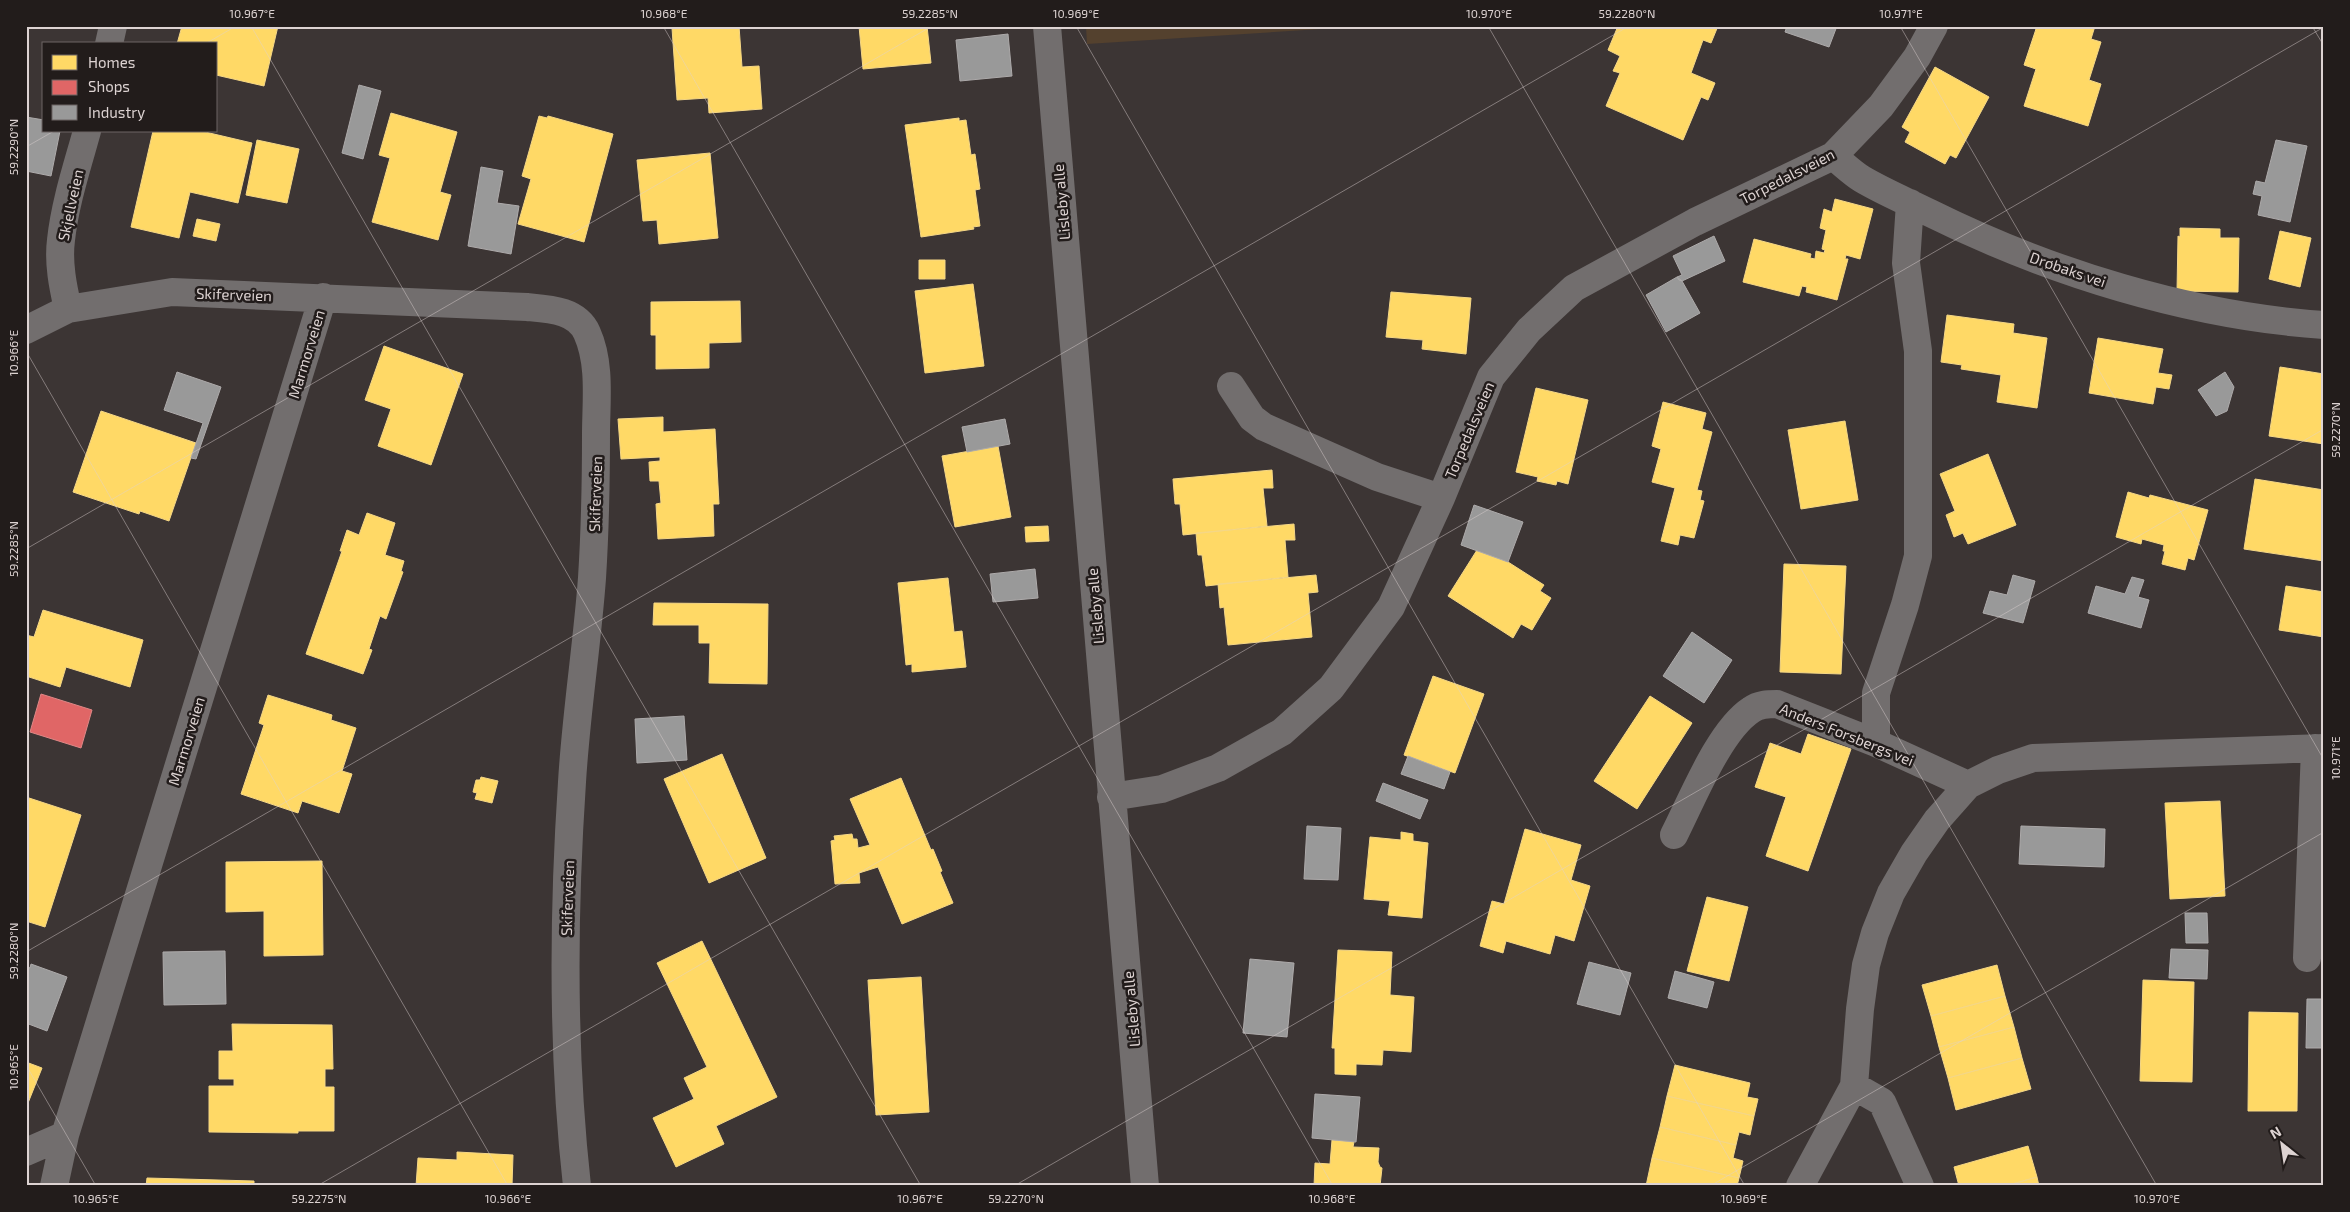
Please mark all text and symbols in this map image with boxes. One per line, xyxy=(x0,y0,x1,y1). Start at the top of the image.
text: 10.967°E xyxy=(229,6,275,20)
text: 10.968°E xyxy=(641,6,688,20)
text: 59.2285°N xyxy=(902,6,958,20)
text: 10.969°E xyxy=(1053,6,1099,20)
text: 10.970°E xyxy=(1466,6,1512,20)
text: 59.2280°N xyxy=(1599,6,1655,20)
text: 10.971°E xyxy=(1879,6,1923,20)
legend xyxy=(42,42,218,132)
text: Homes xyxy=(88,53,135,71)
text: Shops xyxy=(88,77,130,95)
text: Industry xyxy=(88,103,145,121)
text: 59.2290°N xyxy=(6,119,20,175)
street label: Torpedalsveien xyxy=(1737,144,1837,208)
street label: Lisleby alle xyxy=(1049,163,1073,241)
street label: Skjellveien xyxy=(54,168,87,243)
street label: Drøbaks vei xyxy=(2028,248,2108,290)
street label: Skiferveien xyxy=(196,284,272,304)
street label: Marmorveien xyxy=(284,308,328,400)
text: 10.966°E xyxy=(6,330,20,376)
street label: Torpedalsveien xyxy=(1440,379,1498,481)
text: 59.2270°N xyxy=(2328,402,2342,458)
street label: Skiferveien xyxy=(585,456,605,532)
text: 59.2285°N xyxy=(6,521,20,577)
street label: Lisleby alle xyxy=(1083,567,1107,645)
street label: Marmorveien xyxy=(164,695,208,787)
street label: Anders Forsbergs vei xyxy=(1777,699,1917,769)
text: 10.971°E xyxy=(2328,736,2342,780)
street label: Skiferveien xyxy=(557,860,577,936)
text: 59.2280°N xyxy=(6,923,20,979)
street label: Lisleby alle xyxy=(1119,970,1143,1048)
text: 10.965°E xyxy=(6,1044,20,1090)
north arrow xyxy=(2258,1120,2308,1170)
text: N xyxy=(2267,1122,2284,1142)
text: 10.965°E xyxy=(73,1191,119,1205)
text: 59.2275°N xyxy=(292,1191,346,1205)
text: 10.966°E xyxy=(485,1191,531,1205)
text: 10.967°E xyxy=(897,1191,943,1205)
text: 59.2270°N xyxy=(988,1191,1044,1205)
text: 10.968°E xyxy=(1309,1191,1356,1205)
text: 10.969°E xyxy=(1721,1191,1767,1205)
text: 10.970°E xyxy=(2134,1191,2180,1205)

